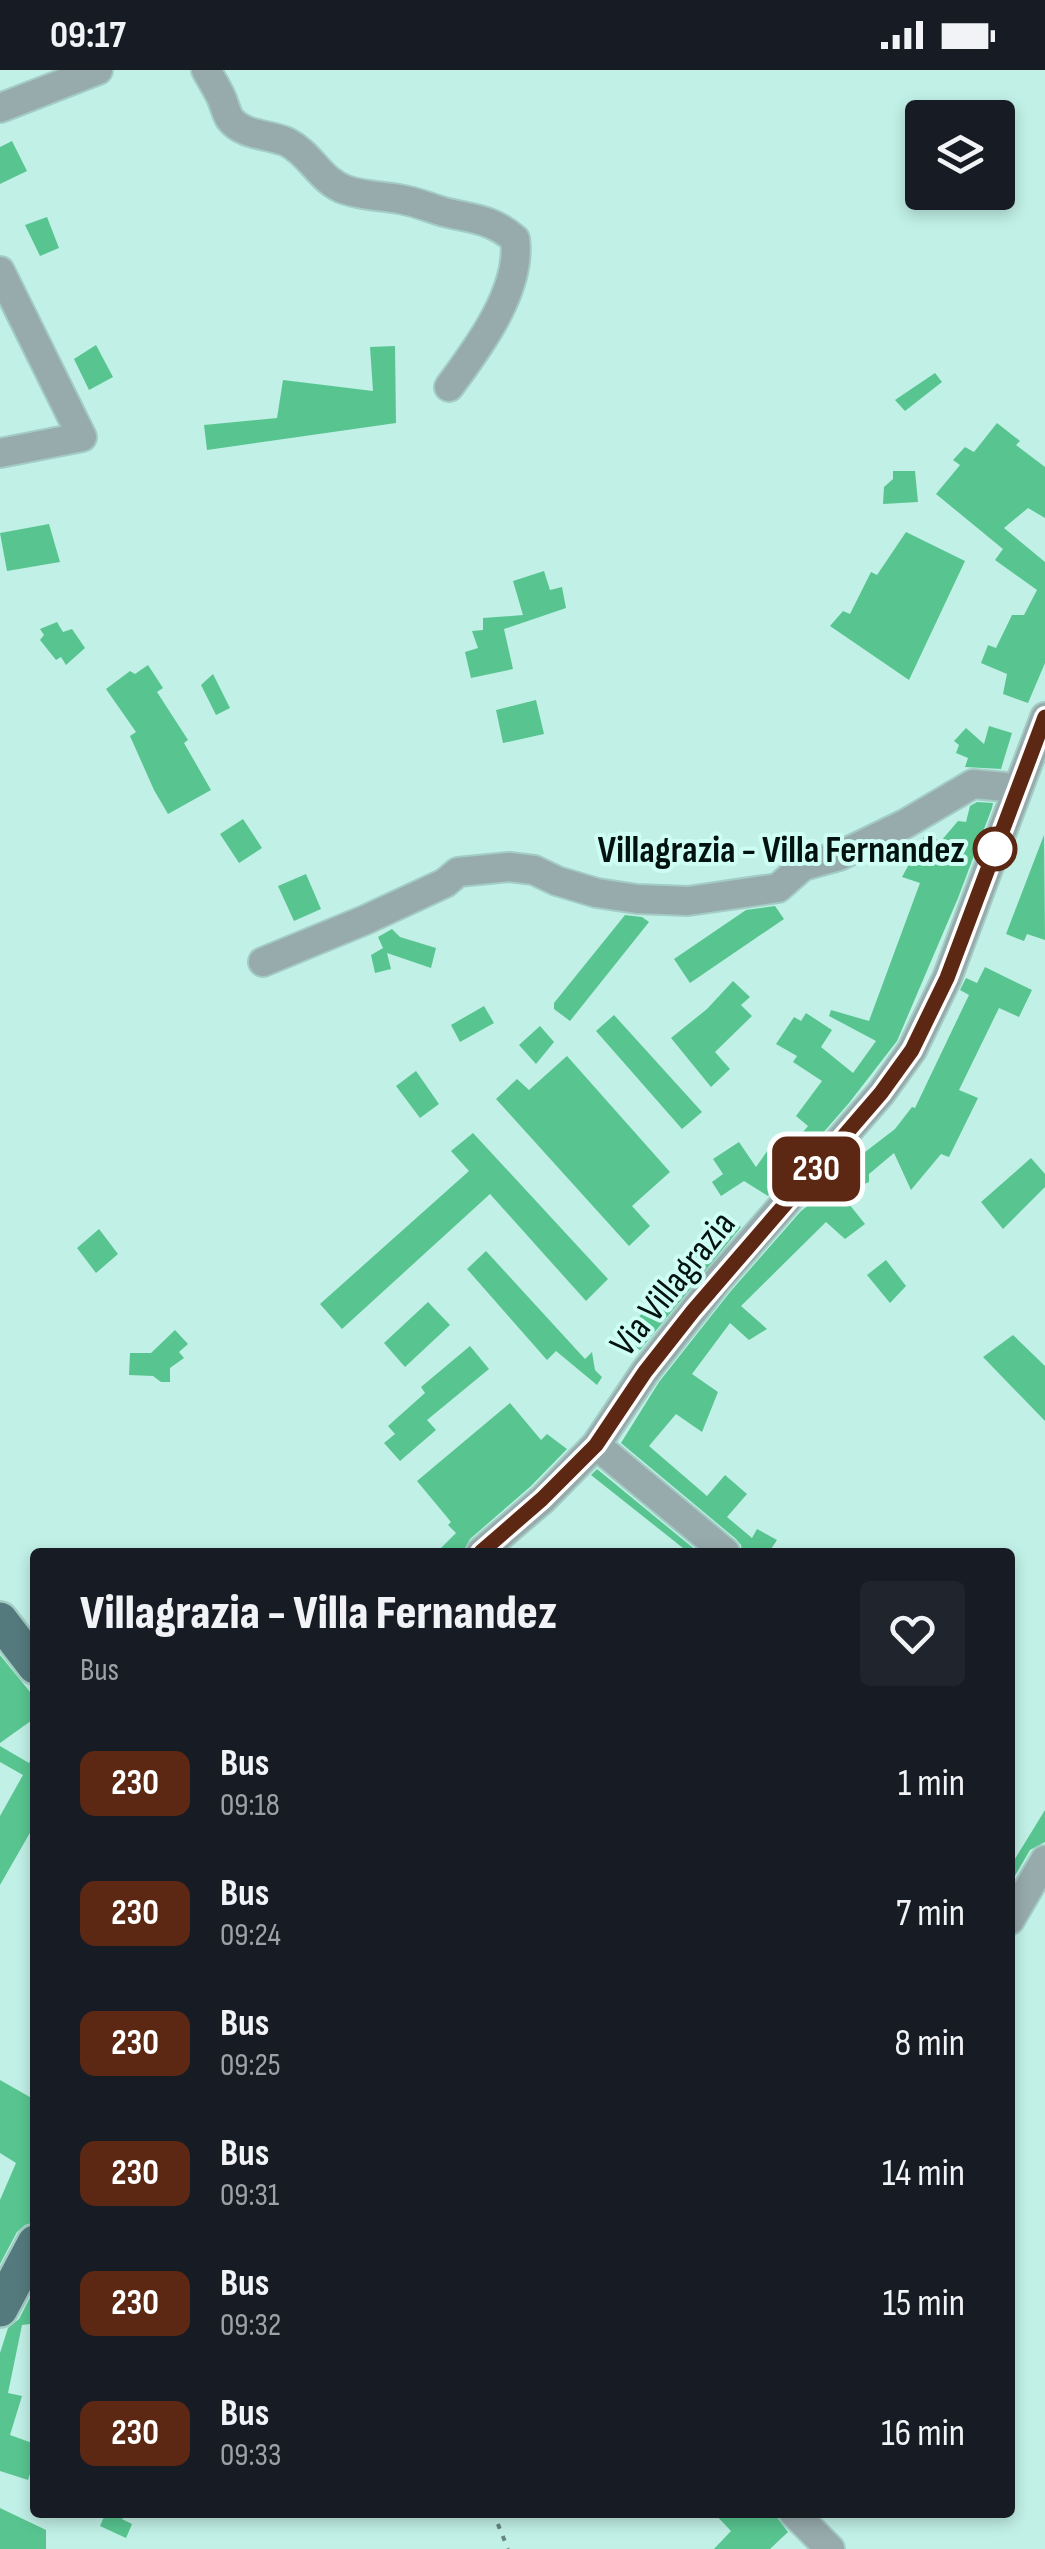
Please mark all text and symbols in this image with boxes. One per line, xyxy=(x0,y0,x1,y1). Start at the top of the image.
text: 09:17 xyxy=(50,13,126,58)
map controls xyxy=(905,100,1015,210)
button: layers xyxy=(905,100,1015,210)
place label: Villagrazia - Villa Fernandez xyxy=(598,828,965,873)
marker: Villagrazia - Villa Fernandez xyxy=(974,828,1016,870)
line badge: 230 xyxy=(758,1136,874,1202)
text: 230 xyxy=(792,1148,840,1191)
street label: Via Villagrazia xyxy=(601,1202,745,1365)
button: heart xyxy=(860,1581,965,1686)
text: Villagrazia - Villa Fernandez xyxy=(80,1585,557,1642)
text: Bus xyxy=(80,1651,119,1690)
text: Bus xyxy=(220,1741,269,1786)
text: 1 min xyxy=(898,1761,965,1806)
text: 230 xyxy=(111,1762,159,1805)
text: 09:18 xyxy=(220,1786,280,1825)
text: Bus xyxy=(220,1871,269,1916)
text: 7 min xyxy=(896,1891,965,1936)
text: 230 xyxy=(111,1892,159,1935)
text: 09:24 xyxy=(220,1916,281,1955)
text: Bus xyxy=(220,2001,269,2046)
text: 8 min xyxy=(895,2021,965,2066)
text: 230 xyxy=(111,2022,159,2065)
text: 09:25 xyxy=(220,2046,281,2085)
text: Bus xyxy=(220,2131,269,2176)
text: 14 min xyxy=(882,2151,965,2196)
text: 230 xyxy=(111,2152,159,2195)
text: 09:31 xyxy=(220,2176,279,2215)
text: Bus xyxy=(220,2261,269,2306)
text: 15 min xyxy=(883,2281,965,2326)
text: 230 xyxy=(111,2282,159,2325)
text: 09:32 xyxy=(220,2306,281,2345)
text: Bus xyxy=(220,2391,269,2436)
text: 16 min xyxy=(881,2411,965,2456)
text: 230 xyxy=(111,2412,159,2455)
text: 09:33 xyxy=(220,2436,281,2475)

